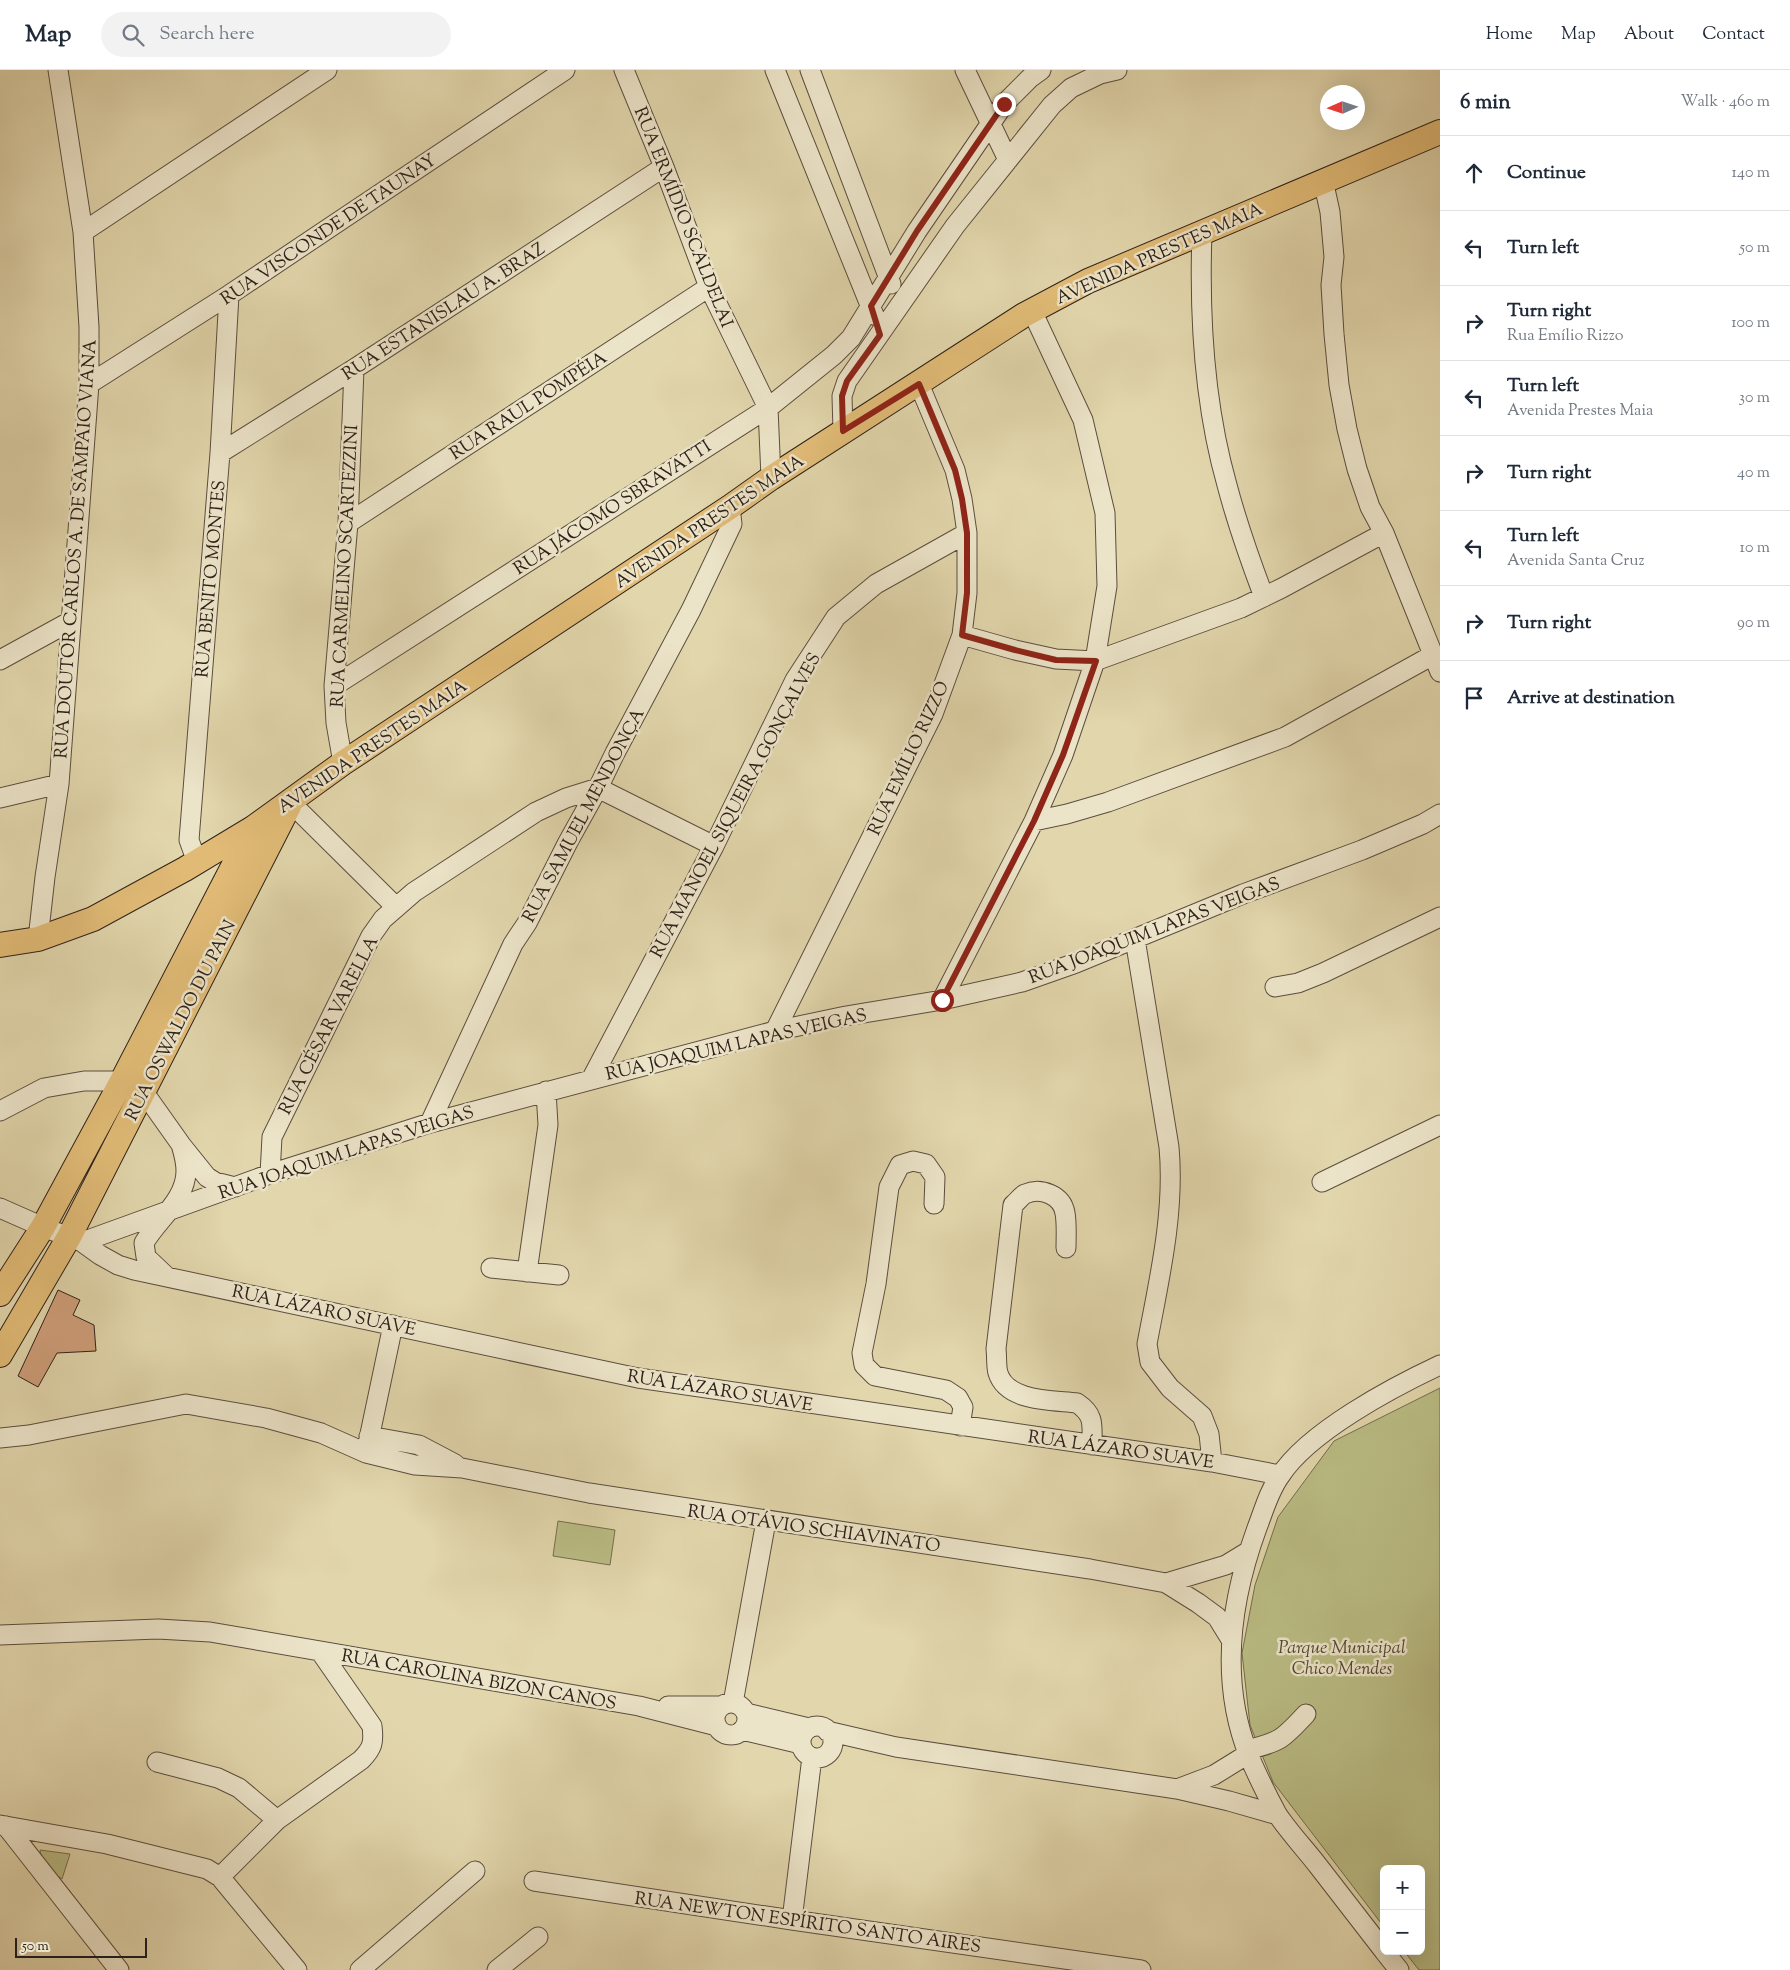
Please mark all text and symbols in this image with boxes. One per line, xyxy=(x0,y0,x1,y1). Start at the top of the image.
search box xyxy=(101,12,451,57)
text: Map xyxy=(25,18,71,52)
icon: search xyxy=(119,21,147,49)
text: Search here xyxy=(159,21,255,48)
text: Home xyxy=(1486,22,1533,48)
text: Map xyxy=(1561,22,1596,48)
text: About xyxy=(1624,22,1674,48)
text: Contact xyxy=(1702,22,1765,48)
north arrow xyxy=(1320,85,1365,130)
text: 6 min xyxy=(1460,88,1511,118)
text: Walk · 460 m xyxy=(1681,91,1770,114)
route end xyxy=(993,93,1016,116)
street label: RUA ERMÍDIO SCALDELAI xyxy=(626,103,738,332)
street label: RUA VISCONDE DE TAUNAY xyxy=(216,148,442,313)
icon: ahead xyxy=(1460,159,1488,187)
text: Continue xyxy=(1507,160,1586,187)
text: 140 m xyxy=(1732,162,1770,185)
street label: AVENIDA PRESTES MAIA xyxy=(1052,197,1268,312)
icon: left xyxy=(1460,234,1488,262)
text: Turn left xyxy=(1507,235,1579,262)
street label: RUA ESTANISLAU A. BRAZ xyxy=(338,237,551,388)
text: 50 m xyxy=(1739,237,1770,260)
text: Turn right xyxy=(1507,298,1591,325)
icon: right xyxy=(1460,309,1488,337)
text: 100 m xyxy=(1731,312,1770,335)
text: Rua Emílio Rizzo xyxy=(1507,325,1623,348)
street label: RUA DOUTOR CARLOS A. DE SAMPAIO VIANA xyxy=(49,338,105,760)
street label: RUA RAUL POMPÉIA xyxy=(445,346,613,467)
text: Turn left xyxy=(1507,373,1579,400)
icon: left xyxy=(1460,384,1488,412)
text: 30 m xyxy=(1739,387,1770,410)
text: Avenida Prestes Maia xyxy=(1507,400,1653,423)
street label: RUA CARMELINO SCARTEZZINI xyxy=(326,424,366,708)
street label: RUA JÁCOMO SBRAVATTI xyxy=(509,435,717,583)
street label: AVENIDA PRESTES MAIA xyxy=(610,449,811,596)
icon: right xyxy=(1460,459,1488,487)
text: Turn right xyxy=(1507,460,1591,487)
text: 40 m xyxy=(1737,462,1770,485)
street label: RUA BENITO MONTES xyxy=(190,479,234,679)
text: Turn left xyxy=(1507,523,1579,550)
icon: left xyxy=(1460,534,1488,562)
text: 10 m xyxy=(1740,537,1770,560)
text: Avenida Santa Cruz xyxy=(1507,550,1645,573)
icon: right xyxy=(1460,609,1488,637)
text: Turn right xyxy=(1507,610,1591,637)
text: 90 m xyxy=(1737,612,1770,635)
street label: RUA MANOEL SIQUEIRA GONÇALVES xyxy=(645,649,829,963)
street label: AVENIDA PRESTES MAIA xyxy=(273,674,474,821)
street label: RUA EMÍLIO RIZZO xyxy=(863,677,957,840)
icon: arrive xyxy=(1460,684,1488,712)
text: Arrive at destination xyxy=(1507,685,1675,712)
street label: RUA SAMUEL MENDONÇA xyxy=(517,704,653,928)
street label: RUA JOAQUIM LAPAS VEIGAS xyxy=(1025,872,1284,992)
street label: RUA OSWALDO DU PAIN xyxy=(120,916,244,1126)
street label: RUA CÉSAR VARELLA xyxy=(273,932,386,1120)
route start xyxy=(931,989,954,1012)
street label: RUA JOAQUIM LAPAS VEIGAS xyxy=(603,1003,870,1089)
street label: RUA JOAQUIM LAPAS VEIGAS xyxy=(215,1100,478,1208)
street label: RUA LÁZARO SUAVE xyxy=(229,1280,418,1344)
street label: RUA LÁZARO SUAVE xyxy=(625,1364,814,1420)
street label: RUA LÁZARO SUAVE xyxy=(1026,1425,1216,1477)
street label: RUA OTÁVIO SCHIAVINATO xyxy=(686,1499,942,1561)
park label: Parque Municipal Chico Mendes xyxy=(1278,1636,1406,1683)
street label: RUA CAROLINA BIZON CANOS xyxy=(339,1644,618,1718)
map controls xyxy=(1380,1865,1425,1955)
button: + xyxy=(1380,1865,1425,1910)
street label: RUA NEWTON ESPÍRITO SANTO AIRES xyxy=(633,1887,983,1961)
button: − xyxy=(1380,1910,1425,1955)
scale bar xyxy=(15,1935,148,1958)
text: 50 m xyxy=(22,1937,49,1957)

